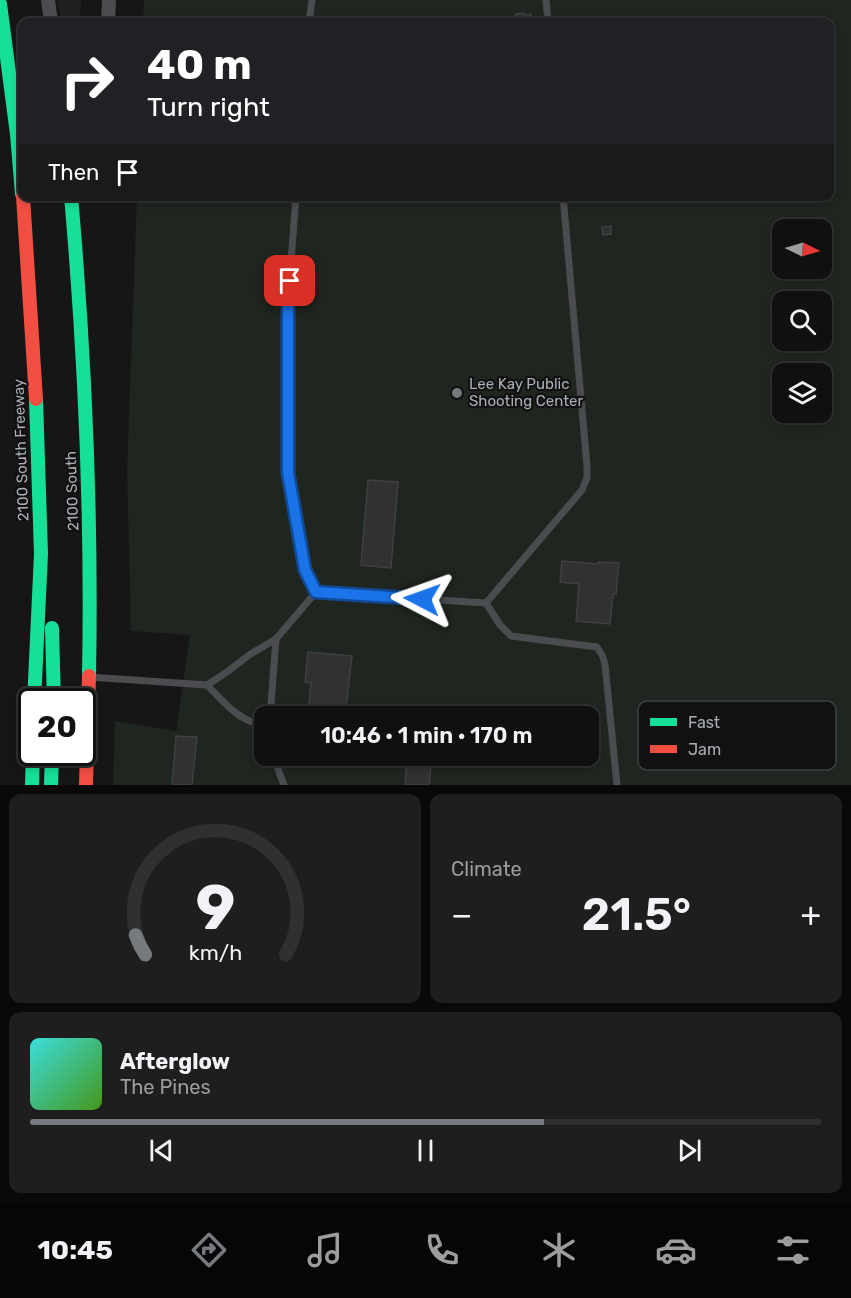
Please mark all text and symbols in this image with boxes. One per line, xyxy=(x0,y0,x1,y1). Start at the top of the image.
text: 40 m xyxy=(147,40,252,90)
icon: right xyxy=(48,42,126,120)
text: Turn right xyxy=(147,91,270,123)
icon: arrive xyxy=(111,156,144,189)
text: Then xyxy=(48,159,99,186)
north arrow xyxy=(772,219,832,279)
map controls xyxy=(772,219,832,423)
pin xyxy=(264,255,315,306)
icon: arrive xyxy=(273,264,306,297)
button: search xyxy=(772,291,832,351)
button: layers xyxy=(772,363,832,423)
place label: Lee Kay Public Shooting Center xyxy=(469,375,583,410)
street label: 2100 South Freeway xyxy=(10,378,32,522)
marker: Lee Kay Public Shooting Center xyxy=(450,386,464,400)
street label: 2100 South xyxy=(62,451,82,531)
position arrow xyxy=(390,567,454,631)
speed limit sign: 20 xyxy=(18,688,96,766)
legend xyxy=(638,701,836,770)
text: Fast xyxy=(688,713,720,732)
text: 10:46 · 1 min · 170 m xyxy=(321,722,532,749)
text: Jam xyxy=(688,740,721,759)
text: Climate xyxy=(451,857,522,881)
text: 9 xyxy=(195,871,235,945)
text: 21.5° xyxy=(582,888,691,941)
text: − xyxy=(451,895,472,934)
text: + xyxy=(800,895,821,934)
text: km/h xyxy=(188,941,242,966)
text: Afterglow xyxy=(120,1048,230,1075)
text: The Pines xyxy=(120,1075,211,1099)
icon: previous xyxy=(145,1134,178,1167)
icon: pause xyxy=(409,1134,442,1167)
icon: next xyxy=(673,1134,706,1167)
icon: directions xyxy=(188,1229,230,1271)
icon: music xyxy=(304,1229,346,1271)
icon: phone xyxy=(421,1229,463,1271)
icon: climate xyxy=(538,1229,580,1271)
icon: car xyxy=(655,1229,697,1271)
icon: filters xyxy=(772,1229,814,1271)
text: 10:45 xyxy=(37,1234,113,1266)

